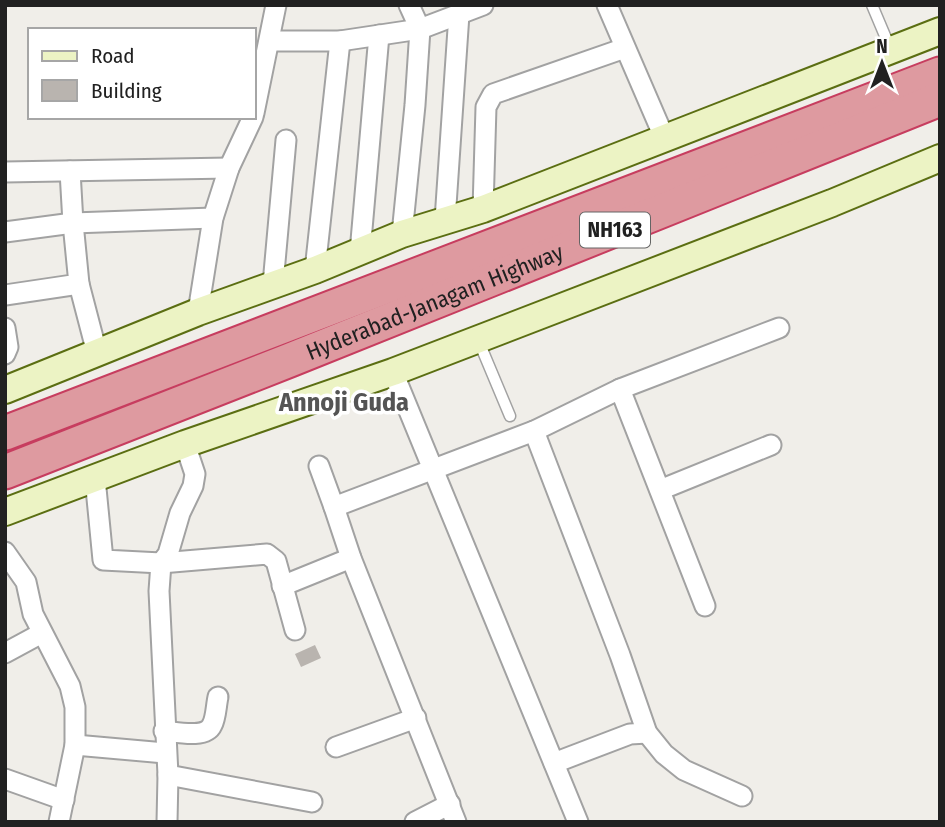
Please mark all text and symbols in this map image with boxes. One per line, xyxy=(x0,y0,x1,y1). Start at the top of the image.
legend xyxy=(28,28,256,119)
north arrow xyxy=(847,28,917,98)
text: N xyxy=(876,35,888,58)
text: Road xyxy=(91,43,135,69)
text: Building xyxy=(91,78,162,104)
road number: NH163 xyxy=(580,212,650,247)
street label: Hyderabad-Janagam Highway xyxy=(302,238,568,366)
district label: Annoji Guda xyxy=(278,387,409,418)

